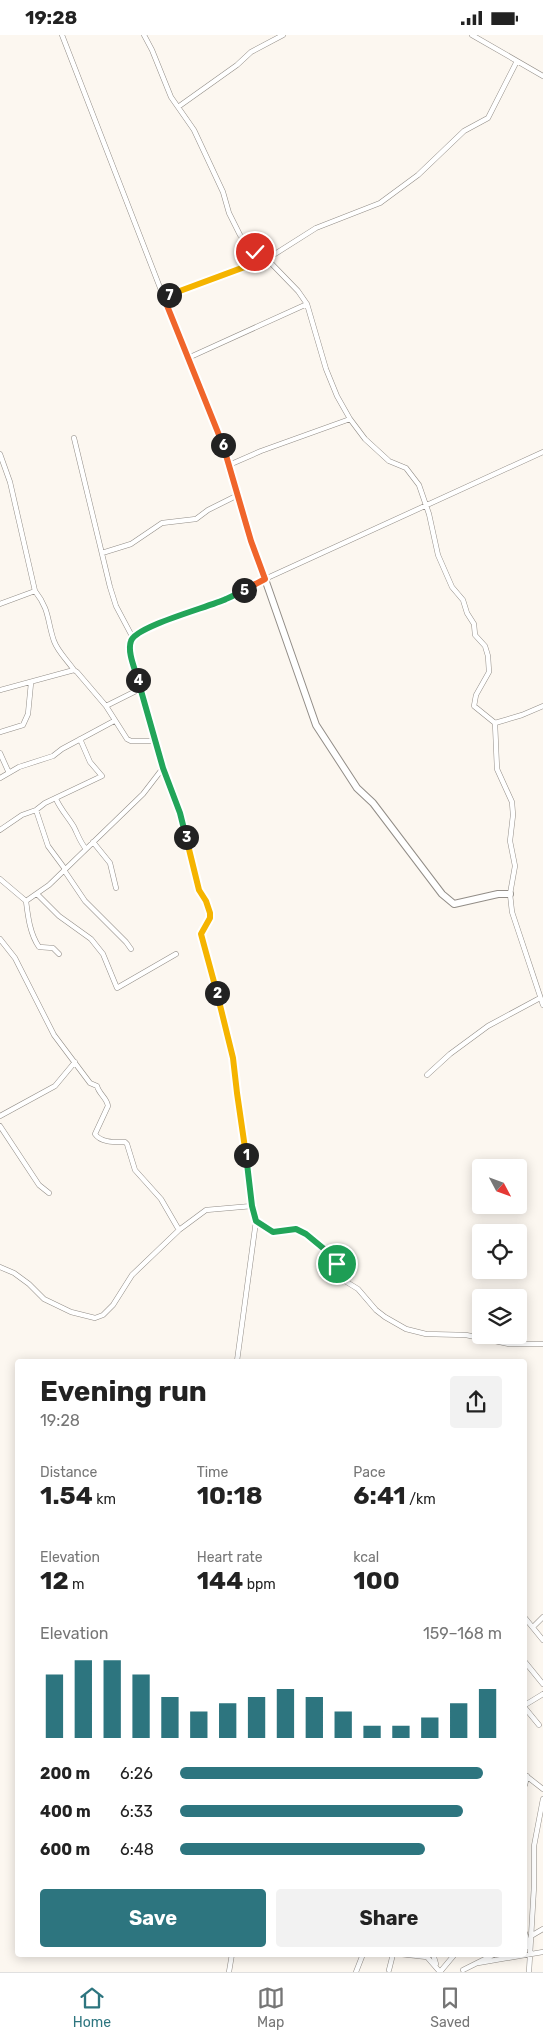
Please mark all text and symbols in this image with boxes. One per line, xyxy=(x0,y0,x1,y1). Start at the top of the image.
text: 19:28 xyxy=(25,6,77,29)
pin xyxy=(234,231,276,273)
icon: check xyxy=(241,238,269,266)
pin: 7 xyxy=(156,283,182,307)
text: 7 xyxy=(165,287,174,304)
pin: 6 xyxy=(210,433,236,457)
text: 6 xyxy=(219,437,228,454)
pin: 5 xyxy=(232,577,256,603)
text: 5 xyxy=(240,582,249,599)
pin: 4 xyxy=(126,667,150,693)
text: 4 xyxy=(134,672,143,689)
pin: 3 xyxy=(174,825,198,849)
text: 3 xyxy=(182,829,191,846)
pin: 2 xyxy=(204,981,230,1005)
text: 2 xyxy=(213,985,222,1002)
pin: 1 xyxy=(234,1143,258,1167)
text: 1 xyxy=(243,1147,250,1164)
north arrow xyxy=(472,1159,528,1214)
map controls xyxy=(472,1159,527,1344)
button: locate xyxy=(472,1224,527,1279)
pin xyxy=(316,1243,358,1285)
icon: arrive xyxy=(323,1250,351,1278)
button: layers xyxy=(472,1289,527,1344)
text: Evening run xyxy=(40,1375,207,1408)
button: share xyxy=(450,1376,502,1428)
text: 19:28 xyxy=(40,1411,80,1430)
text: Distance xyxy=(40,1464,97,1481)
text: Time xyxy=(197,1464,228,1481)
text: Pace xyxy=(353,1464,385,1481)
text: 1.54 xyxy=(40,1481,93,1510)
text: 10:18 xyxy=(197,1481,263,1510)
text: 6:41 xyxy=(353,1481,406,1510)
text: km xyxy=(93,1491,116,1508)
text: /km xyxy=(406,1491,436,1508)
text: Elevation xyxy=(40,1549,100,1566)
text: Heart rate xyxy=(197,1549,263,1566)
text: kcal xyxy=(353,1549,379,1566)
text: 12 xyxy=(40,1566,69,1595)
text: 144 xyxy=(197,1566,243,1595)
text: 100 xyxy=(353,1566,400,1595)
text: m xyxy=(69,1576,85,1593)
text: bpm xyxy=(243,1576,276,1593)
text: Elevation xyxy=(40,1624,109,1643)
text: 159–168 m xyxy=(423,1624,502,1643)
text: 200 m xyxy=(40,1764,90,1783)
text: 6:26 xyxy=(120,1764,153,1783)
text: 400 m xyxy=(40,1802,91,1821)
text: 6:33 xyxy=(120,1802,153,1821)
text: 600 m xyxy=(40,1840,90,1859)
text: 6:48 xyxy=(120,1840,154,1859)
button: Save xyxy=(40,1889,266,1947)
button: Share xyxy=(276,1889,502,1947)
tab: Home xyxy=(73,1984,111,2031)
tab: Map xyxy=(257,1984,285,2031)
tab: Saved xyxy=(430,1984,470,2031)

